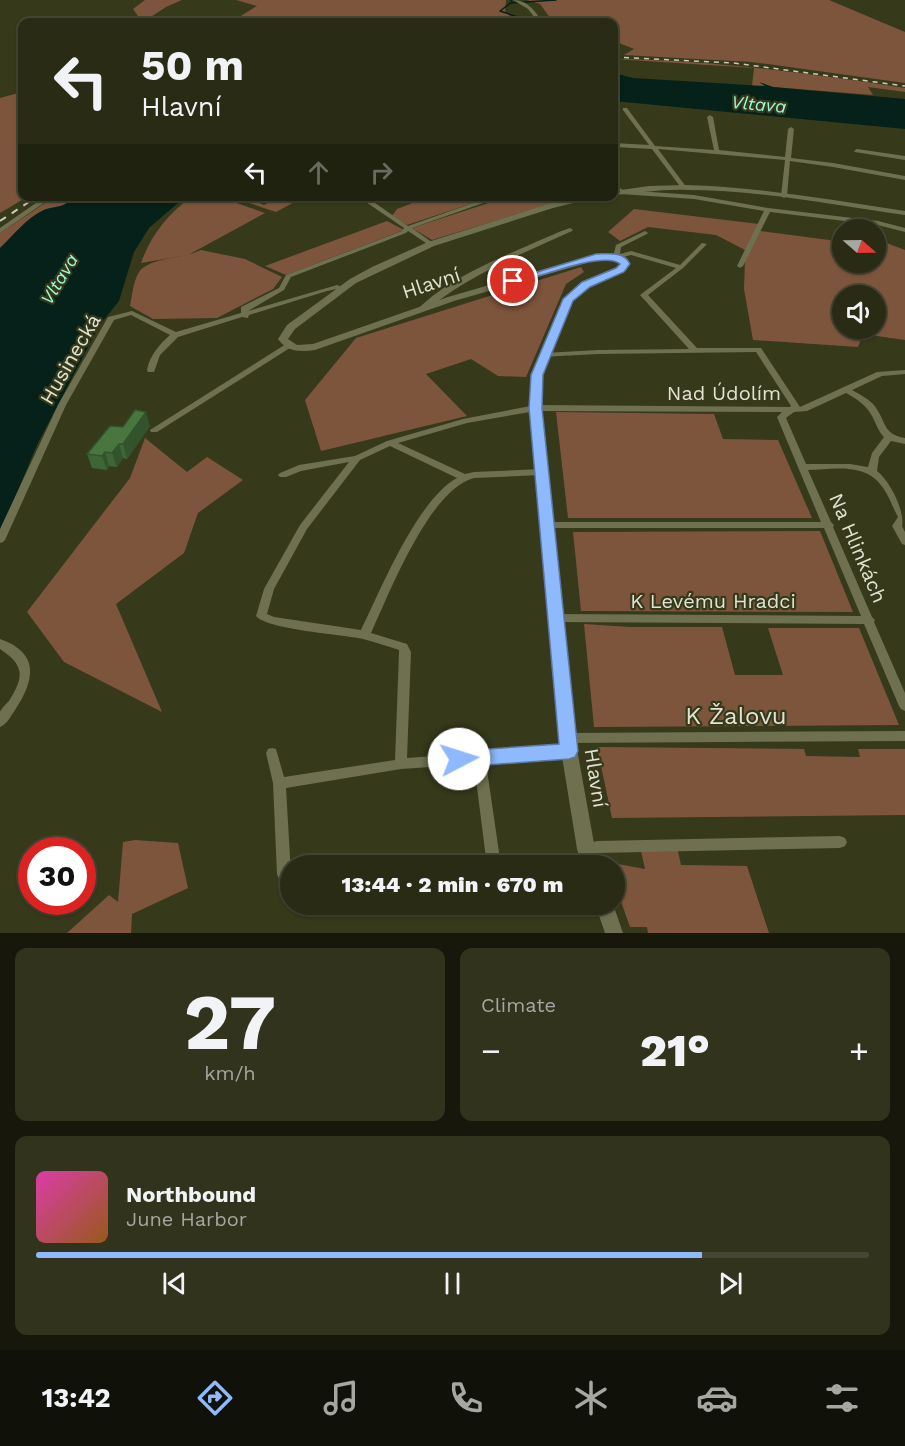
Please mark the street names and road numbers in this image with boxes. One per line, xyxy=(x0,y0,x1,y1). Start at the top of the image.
street label: Hlavní xyxy=(399,262,463,304)
street label: Husinecká xyxy=(35,310,105,408)
street label: Nad Údolím xyxy=(667,381,781,405)
street label: Na Hlinkách xyxy=(824,490,892,606)
street label: K Levému Hradci xyxy=(630,589,796,613)
street label: K Žalovu xyxy=(685,702,787,730)
street label: Hlavní xyxy=(579,747,613,809)

